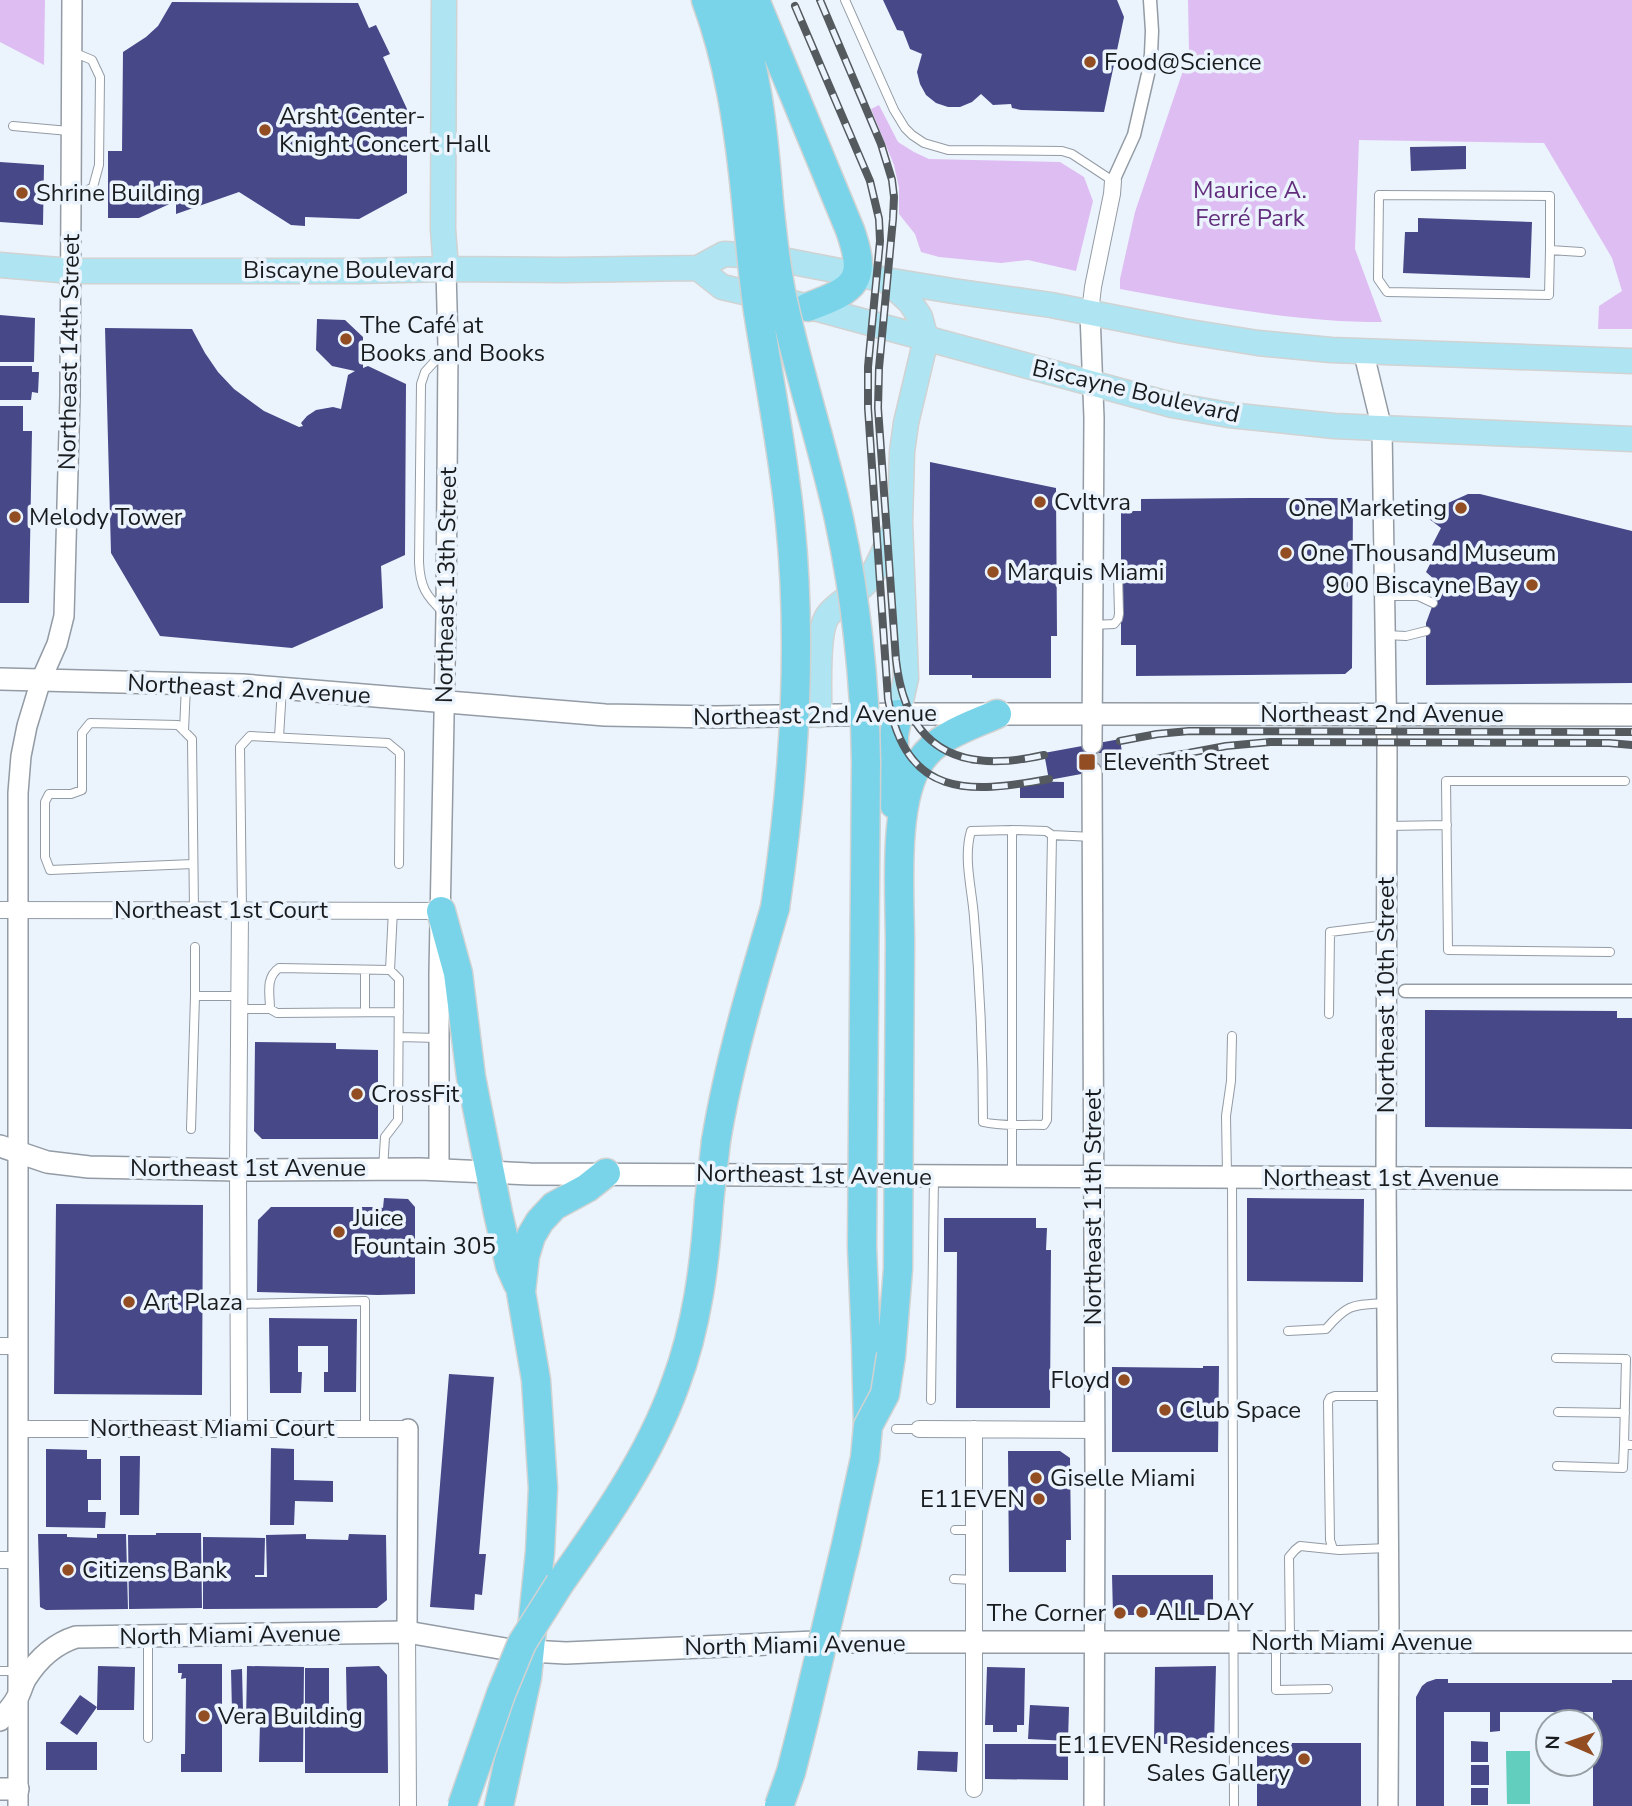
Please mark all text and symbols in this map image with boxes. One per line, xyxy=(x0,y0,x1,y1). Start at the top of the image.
place label: Food@Science xyxy=(1104,46,1262,78)
marker: Food@Science xyxy=(1082,54,1098,70)
place label: Arsht Center- Knight Concert Hall xyxy=(279,100,490,160)
marker: Arsht Center- Knight Concert Hall xyxy=(257,122,273,138)
park label: Maurice A. Ferré Park xyxy=(1193,174,1307,234)
place label: Shrine Building xyxy=(36,177,201,209)
marker: Shrine Building xyxy=(14,185,30,201)
street label: Northeast 14th Street xyxy=(51,233,87,470)
street label: Biscayne Boulevard xyxy=(243,254,455,286)
place label: The Café at Books and Books xyxy=(360,309,545,369)
marker: The Café at Books and Books xyxy=(338,331,354,347)
street label: Biscayne Boulevard xyxy=(1029,352,1243,430)
street label: Northeast 13th Street xyxy=(428,466,464,703)
place label: Cvltvra xyxy=(1054,486,1131,518)
place label: One Marketing xyxy=(1288,492,1447,524)
marker: Cvltvra xyxy=(1032,494,1048,510)
marker: One Marketing xyxy=(1453,500,1469,516)
place label: Melody Tower xyxy=(29,501,183,533)
marker: Melody Tower xyxy=(7,509,23,525)
place label: One Thousand Museum xyxy=(1300,537,1556,569)
marker: One Thousand Museum xyxy=(1278,545,1294,561)
place label: Marquis Miami xyxy=(1007,556,1164,588)
marker: Marquis Miami xyxy=(985,564,1001,580)
place label: 900 Biscayne Bay xyxy=(1326,569,1519,601)
marker: 900 Biscayne Bay xyxy=(1524,577,1540,593)
street label: Northeast 2nd Avenue xyxy=(126,667,372,711)
street label: Northeast 2nd Avenue xyxy=(693,697,937,733)
street label: Northeast 2nd Avenue xyxy=(1260,698,1504,730)
place label: Eleventh Street xyxy=(1103,746,1269,778)
marker: Eleventh Street xyxy=(1077,752,1097,772)
street label: Northeast 10th Street xyxy=(1370,876,1402,1113)
street label: Northeast 1st Court xyxy=(114,894,329,926)
place label: CrossFit xyxy=(371,1078,460,1110)
marker: CrossFit xyxy=(349,1086,365,1102)
street label: Northeast 11th Street xyxy=(1077,1088,1109,1325)
street label: Northeast 1st Avenue xyxy=(130,1152,366,1184)
street label: Northeast 1st Avenue xyxy=(696,1157,932,1193)
street label: Northeast 1st Avenue xyxy=(1263,1162,1499,1194)
place label: Juice Fountain 305 xyxy=(352,1202,496,1262)
marker: Juice Fountain 305 xyxy=(331,1224,347,1240)
place label: Art Plaza xyxy=(143,1286,243,1318)
marker: Art Plaza xyxy=(121,1294,137,1310)
place label: Floyd xyxy=(1051,1364,1110,1396)
marker: Floyd xyxy=(1116,1372,1132,1388)
place label: Club Space xyxy=(1179,1394,1301,1426)
marker: Club Space xyxy=(1157,1402,1173,1418)
street label: Northeast Miami Court xyxy=(90,1412,335,1444)
place label: Giselle Miami xyxy=(1050,1462,1195,1494)
marker: Giselle Miami xyxy=(1028,1470,1044,1486)
place label: E11EVEN xyxy=(920,1483,1025,1515)
marker: E11EVEN xyxy=(1031,1491,1047,1507)
place label: Citizens Bank xyxy=(82,1554,228,1586)
marker: Citizens Bank xyxy=(60,1562,76,1578)
place label: ALL DAY xyxy=(1156,1596,1254,1628)
place label: The Corner xyxy=(987,1597,1106,1629)
marker: ALL DAY xyxy=(1134,1604,1150,1620)
marker: The Corner xyxy=(1112,1605,1128,1621)
street label: North Miami Avenue xyxy=(119,1617,341,1653)
street label: North Miami Avenue xyxy=(1251,1626,1473,1658)
street label: North Miami Avenue xyxy=(684,1627,906,1663)
place label: Vera Building xyxy=(217,1700,363,1732)
marker: Vera Building xyxy=(196,1708,212,1724)
north arrow xyxy=(1534,1708,1604,1778)
place label: E11EVEN Residences Sales Gallery xyxy=(1058,1729,1291,1789)
text: N xyxy=(1540,1735,1566,1750)
marker: E11EVEN Residences Sales Gallery xyxy=(1296,1751,1312,1767)

